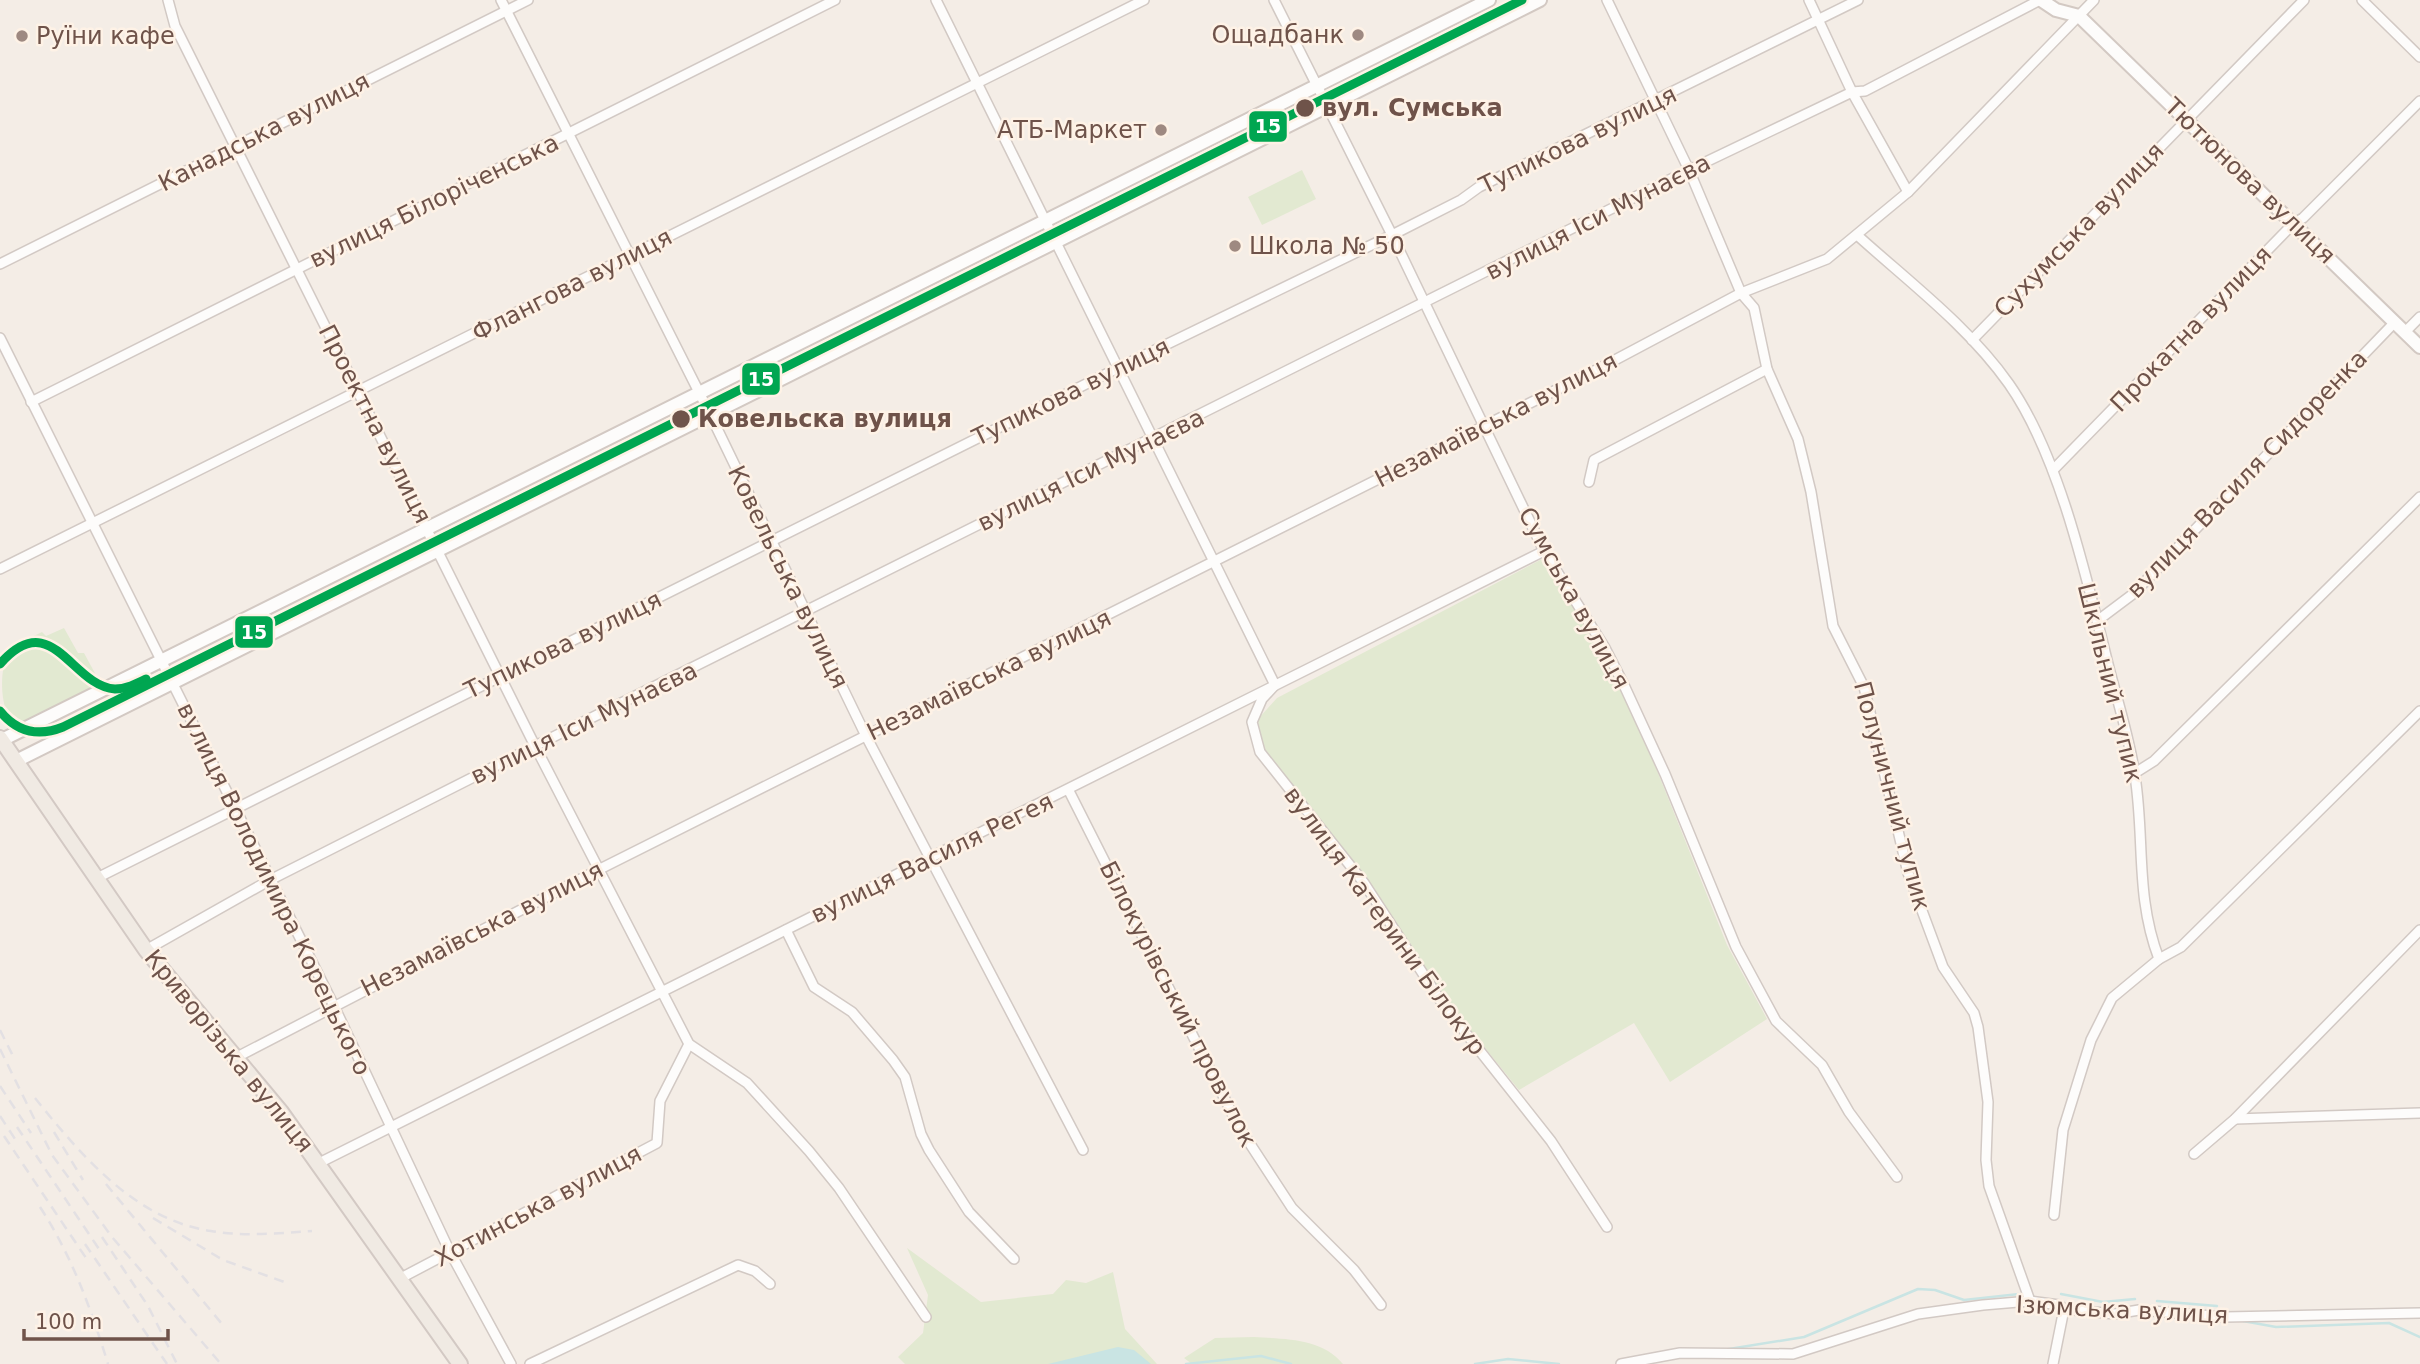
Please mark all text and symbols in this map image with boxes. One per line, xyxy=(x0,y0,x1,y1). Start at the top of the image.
place label: Ощадбанк xyxy=(1212,21,1344,49)
place label: Руїни кафе xyxy=(36,22,175,50)
marker: Ощадбанк xyxy=(1350,27,1366,43)
marker: Руїни кафе xyxy=(14,28,30,44)
street label: Канадська вулиця xyxy=(154,67,374,197)
street label: Тупикова вулиця xyxy=(1474,80,1681,200)
street label: Тютюнова вулиця xyxy=(2158,92,2341,270)
place label: вул. Сумська xyxy=(1322,94,1503,122)
marker: вул. Сумська xyxy=(1294,97,1316,119)
line badge: 15 xyxy=(1248,110,1288,143)
text: 15 xyxy=(1255,115,1281,137)
place label: АТБ-Маркет xyxy=(997,116,1147,144)
marker: АТБ-Маркет xyxy=(1153,122,1169,138)
street label: вулиця Білоріченська xyxy=(305,128,563,274)
street label: Сухумська вулиця xyxy=(1988,137,2170,323)
street label: вулиця Іси Мунаєва xyxy=(1481,148,1715,286)
street label: Флангова вулиця xyxy=(468,223,676,347)
place label: Школа № 50 xyxy=(1249,232,1405,260)
marker: Школа № 50 xyxy=(1227,238,1243,254)
street label: Прокатна вулиця xyxy=(2105,240,2277,418)
street label: Проектна вулиця xyxy=(313,320,437,528)
street label: Тупикова вулиця xyxy=(967,332,1174,452)
street label: вулиця Василя Сидоренка xyxy=(2121,344,2373,604)
street label: Незамаївська вулиця xyxy=(1370,347,1622,493)
line badge: 15 xyxy=(741,362,781,396)
text: 15 xyxy=(748,368,774,390)
street label: вулиця Іси Мунаєва xyxy=(973,403,1209,537)
place label: Ковельска вулиця xyxy=(698,405,952,433)
marker: Ковельска вулиця xyxy=(670,408,692,430)
street label: Ковельська вулиця xyxy=(722,461,854,693)
street label: Сумська вулиця xyxy=(1512,502,1636,694)
street label: Шкільний тупик xyxy=(2072,580,2148,786)
street label: Тупикова вулиця xyxy=(459,585,666,705)
street label: Незамаївська вулиця xyxy=(862,604,1116,746)
line badge: 15 xyxy=(234,615,274,649)
text: 15 xyxy=(241,621,267,643)
street label: вулиця Іси Мунаєва xyxy=(466,656,702,790)
street label: Полуничний тупик xyxy=(1848,678,1936,914)
street label: вулиця Володимира Корецького xyxy=(171,698,377,1080)
street label: вулиця Катерини Білокур xyxy=(1278,781,1492,1061)
street label: вулиця Василя Регея xyxy=(806,787,1058,929)
street label: Незамаївська вулиця xyxy=(356,856,608,1002)
street label: Білокурівський провулок xyxy=(1094,856,1262,1152)
street label: Криворізька вулиця xyxy=(139,944,319,1158)
street label: Хотинська вулиця xyxy=(430,1140,646,1272)
street label: Ізюмська вулиця xyxy=(2015,1290,2229,1330)
scale bar xyxy=(24,1298,168,1342)
text: 100 m xyxy=(35,1310,102,1334)

